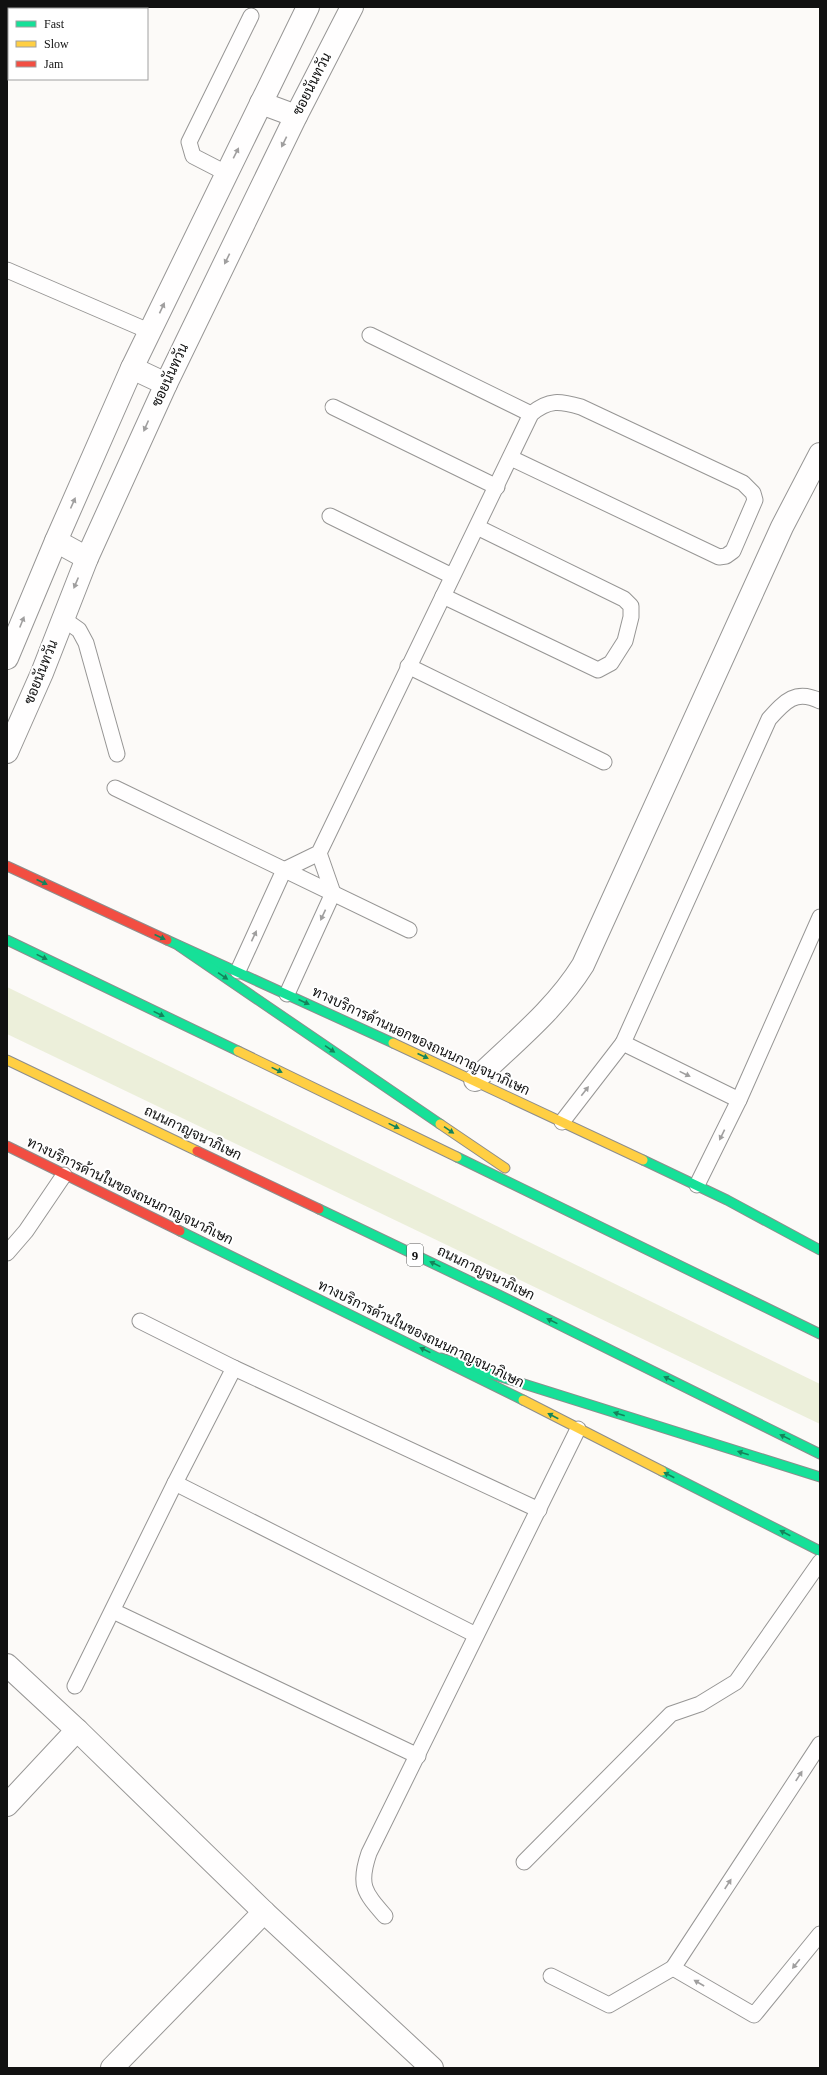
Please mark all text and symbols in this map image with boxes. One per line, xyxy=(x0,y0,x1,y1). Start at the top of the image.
legend xyxy=(8,8,148,80)
text: Fast xyxy=(44,17,65,31)
text: Slow xyxy=(44,37,69,51)
street label: ซอยนันทวัน xyxy=(290,50,334,118)
text: Jam xyxy=(44,57,64,71)
one-way arrow xyxy=(281,136,287,147)
one-way arrow xyxy=(233,147,239,159)
one-way arrow xyxy=(224,253,230,264)
one-way arrow xyxy=(159,303,165,314)
street label: ซอยนันทวัน xyxy=(149,341,191,409)
one-way arrow xyxy=(143,421,149,433)
one-way arrow xyxy=(70,497,76,508)
one-way arrow xyxy=(73,578,79,590)
one-way arrow xyxy=(19,617,25,628)
street label: ซอยนันทวัน xyxy=(21,638,61,706)
one-way arrow xyxy=(37,879,48,885)
one-way arrow xyxy=(320,910,326,921)
one-way arrow xyxy=(251,930,257,941)
one-way arrow xyxy=(154,934,166,940)
one-way arrow xyxy=(36,954,48,960)
one-way arrow xyxy=(217,972,228,980)
street label: ทางบริการด้านนอกของถนนกาญจนาภิเษก xyxy=(309,982,533,1099)
one-way arrow xyxy=(299,999,310,1005)
one-way arrow xyxy=(154,1011,165,1017)
one-way arrow xyxy=(325,1045,335,1053)
one-way arrow xyxy=(417,1053,428,1059)
one-way arrow xyxy=(271,1067,282,1073)
one-way arrow xyxy=(679,1071,691,1077)
one-way arrow xyxy=(581,1085,590,1096)
street label: ถนนกาญจนาภิเษก xyxy=(141,1102,245,1164)
one-way arrow xyxy=(388,1123,399,1129)
one-way arrow xyxy=(444,1126,455,1134)
one-way arrow xyxy=(718,1130,725,1141)
street label: ทางบริการด้านในของถนนกาญจนาภิเษก xyxy=(24,1133,236,1248)
street label: ถนนกาญจนาภิเษก xyxy=(434,1242,538,1304)
road number: 9 xyxy=(407,1244,423,1266)
one-way arrow xyxy=(430,1261,441,1268)
street label: ทางบริการด้านในของถนนกาญจนาภิเษก xyxy=(315,1276,527,1391)
one-way arrow xyxy=(546,1318,558,1324)
one-way arrow xyxy=(419,1347,431,1354)
one-way arrow xyxy=(663,1376,674,1382)
one-way arrow xyxy=(612,1411,624,1417)
one-way arrow xyxy=(547,1413,559,1419)
one-way arrow xyxy=(779,1434,791,1440)
one-way arrow xyxy=(736,1450,748,1456)
one-way arrow xyxy=(663,1472,675,1478)
one-way arrow xyxy=(779,1530,791,1536)
one-way arrow xyxy=(795,1771,803,1781)
one-way arrow xyxy=(724,1879,732,1890)
one-way arrow xyxy=(791,1959,800,1969)
one-way arrow xyxy=(693,1980,705,1987)

